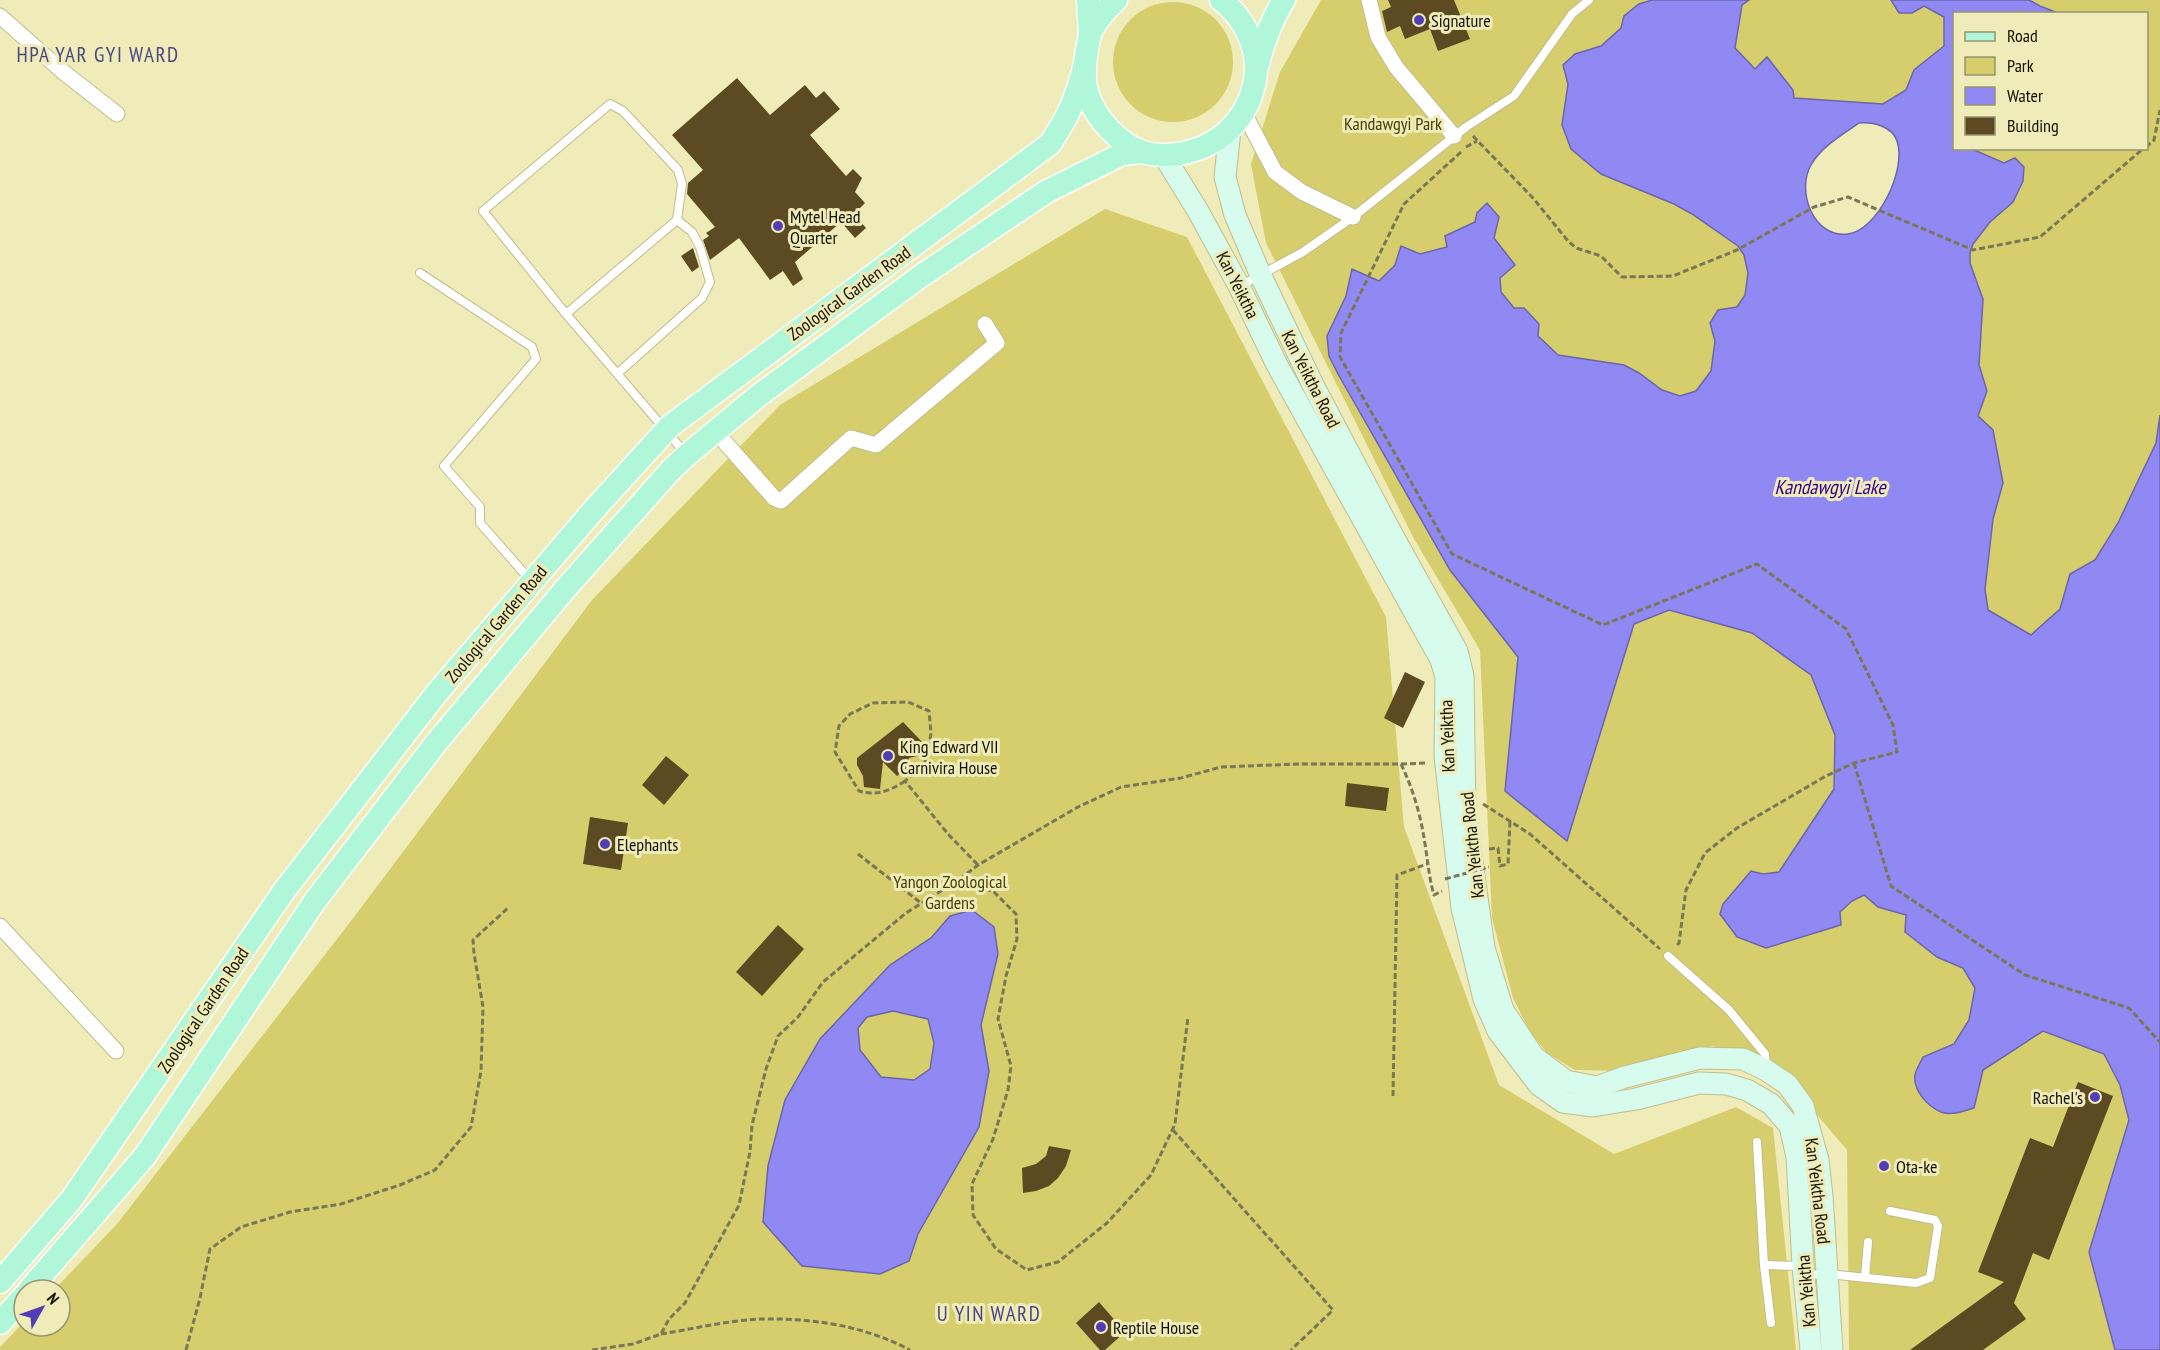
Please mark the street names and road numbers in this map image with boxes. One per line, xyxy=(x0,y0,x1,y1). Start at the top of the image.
street label: Zoological Garden Road xyxy=(783,241,915,345)
street label: Kan Yeiktha xyxy=(1211,248,1265,322)
street label: Kan Yeiktha Road xyxy=(1277,326,1345,432)
street label: Zoological Garden Road xyxy=(440,560,552,688)
street label: Kan Yeiktha xyxy=(1434,699,1460,773)
street label: Kan Yeiktha Road xyxy=(1455,791,1489,899)
street label: Zoological Garden Road xyxy=(152,943,254,1077)
street label: Kan Yeiktha Road xyxy=(1800,1137,1836,1245)
street label: Kan Yeiktha xyxy=(1791,1254,1821,1328)

